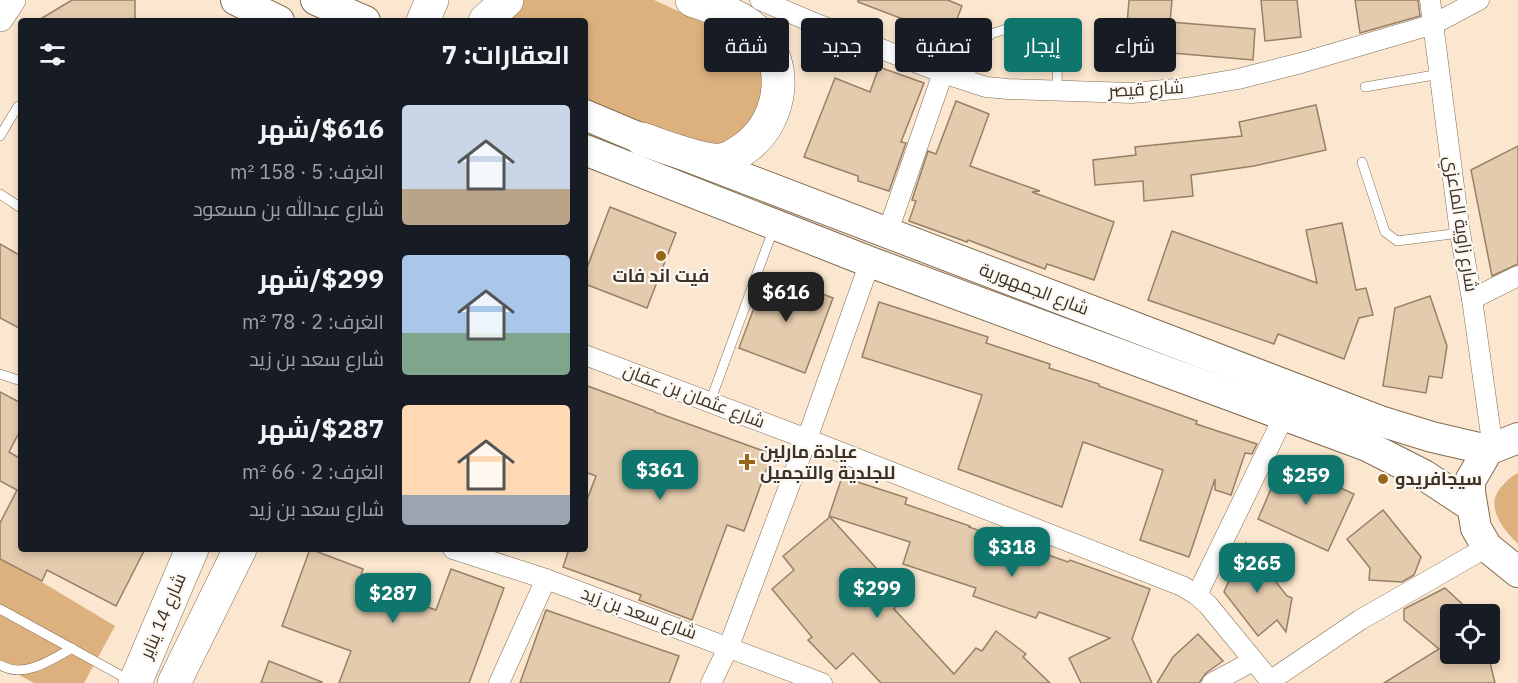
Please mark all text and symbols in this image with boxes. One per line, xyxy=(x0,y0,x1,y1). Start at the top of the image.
chip: شقة xyxy=(704,18,789,72)
chip: جديد xyxy=(801,18,883,72)
chip: تصفية xyxy=(895,18,992,72)
chip: إيجار xyxy=(1004,18,1082,72)
chip: شراء xyxy=(1094,18,1176,72)
text: العقارات: 7 xyxy=(442,37,570,71)
icon: filters xyxy=(36,38,69,71)
street label: شارع قيصر xyxy=(1107,75,1184,103)
text: $616/شهر xyxy=(259,111,384,145)
icon: home xyxy=(450,129,522,201)
street label: شارع زاوية الماعزي xyxy=(1436,154,1484,294)
text: الغرف: 5 · 158 m² xyxy=(230,158,384,185)
text: شارع عبدالله بن مسعود xyxy=(193,195,384,222)
marker: فيت اند فات xyxy=(654,249,668,263)
street label: شارع الجمهورية xyxy=(976,257,1092,321)
text: $299/شهر xyxy=(259,261,384,295)
place label: فيت اند فات xyxy=(613,264,709,287)
pin: $616 xyxy=(750,272,822,323)
text: $616 xyxy=(762,278,810,305)
icon: home xyxy=(450,279,522,351)
text: الغرف: 2 · 78 m² xyxy=(242,308,384,335)
text: شارع سعد بن زيد xyxy=(249,345,384,372)
street label: شارع عثمان بن عفان xyxy=(620,358,768,434)
text: $287/شهر xyxy=(259,411,384,445)
icon: home xyxy=(450,429,522,501)
place label: عيادة مارلين للجلدية والتجميل xyxy=(760,440,895,484)
pin: $361 xyxy=(624,450,696,501)
marker: عيادة مارلين للجلدية والتجميل xyxy=(738,453,756,471)
pin: $259 xyxy=(1270,455,1342,506)
text: $361 xyxy=(636,456,684,483)
text: الغرف: 2 · 66 m² xyxy=(242,458,384,485)
text: $259 xyxy=(1282,461,1330,488)
place label: سيجافريدو xyxy=(1395,467,1482,490)
marker: سيجافريدو xyxy=(1376,472,1390,486)
text: شارع سعد بن زيد xyxy=(249,495,384,522)
pin: $318 xyxy=(976,527,1048,578)
text: $318 xyxy=(988,533,1036,560)
pin: $265 xyxy=(1221,543,1293,594)
text: $265 xyxy=(1233,549,1281,576)
pin: $299 xyxy=(841,568,913,619)
street label: شارع 14 يناير xyxy=(134,570,192,663)
pin: $287 xyxy=(357,573,429,624)
text: $299 xyxy=(853,574,901,601)
text: $287 xyxy=(369,579,417,606)
street label: شارع سعد بن زيد xyxy=(578,581,700,645)
map controls xyxy=(1440,604,1500,664)
button: locate xyxy=(1440,604,1500,664)

